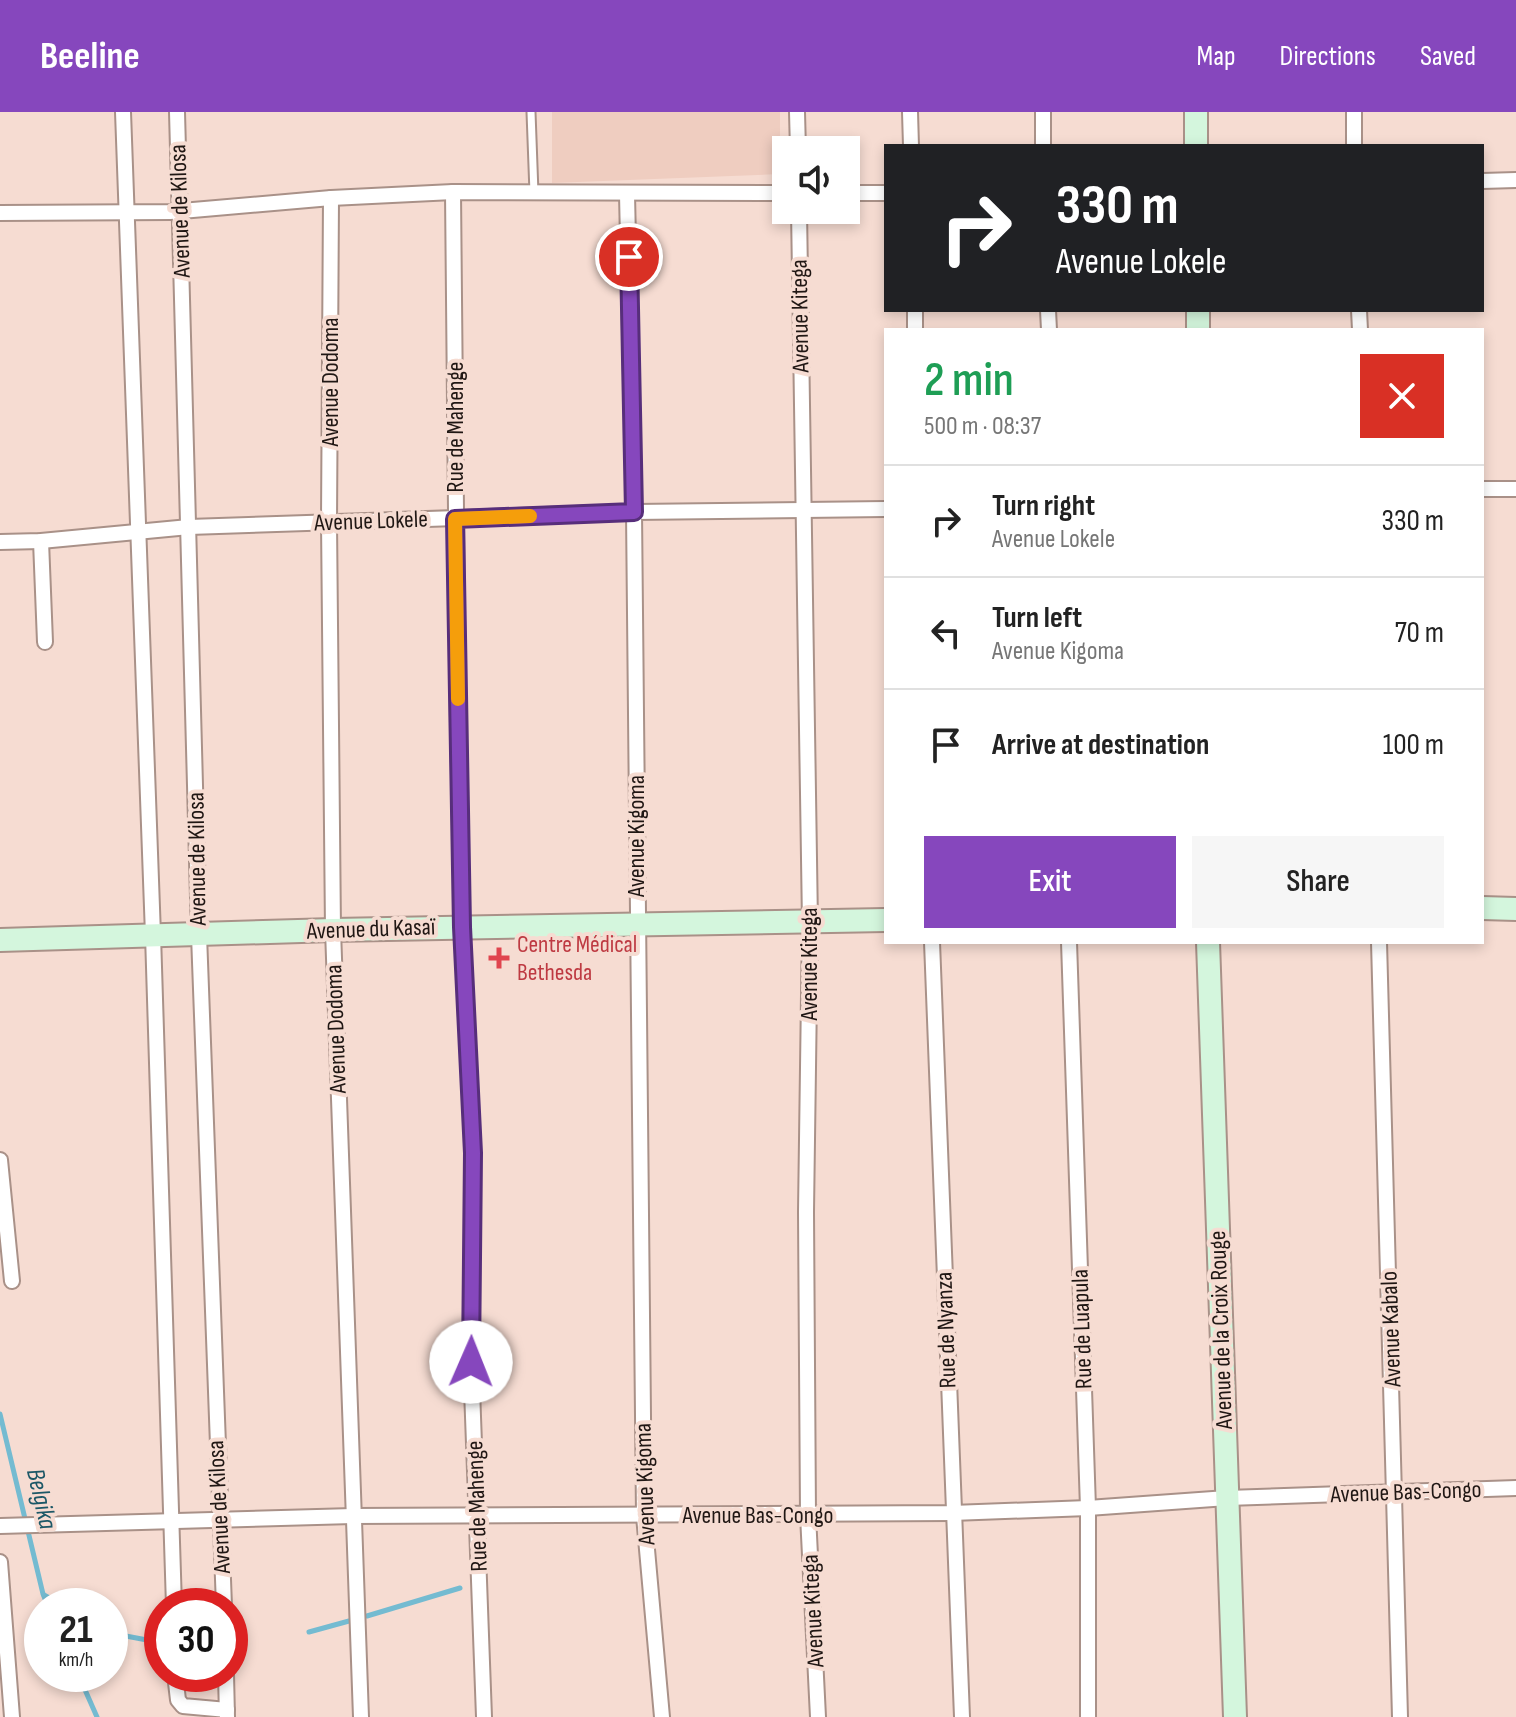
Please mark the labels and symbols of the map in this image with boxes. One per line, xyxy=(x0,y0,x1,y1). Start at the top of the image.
street label: Avenue de Kilosa xyxy=(163,144,197,279)
pin xyxy=(595,223,663,291)
street label: Avenue Kitega xyxy=(785,259,816,374)
street label: Avenue Dodoma xyxy=(316,318,345,447)
street label: Rue de Mahenge xyxy=(441,362,470,492)
street label: Avenue Lokele xyxy=(313,505,428,538)
street label: Avenue Kigoma xyxy=(622,775,651,898)
street label: Avenue de Kilosa xyxy=(181,792,213,927)
street label: Avenue Kitega xyxy=(795,907,824,1022)
street label: Avenue du Kasaï xyxy=(305,912,436,946)
place label: Centre Médical Bethesda xyxy=(517,930,637,987)
marker: Centre Médical Bethesda xyxy=(488,947,510,969)
street label: Avenue Dodoma xyxy=(319,964,353,1095)
street label: Avenue de la Croix Rouge xyxy=(1203,1230,1239,1431)
street label: Rue de Luapula xyxy=(1065,1269,1099,1389)
street label: Avenue Kabalo xyxy=(1374,1270,1408,1389)
street label: Rue de Nyanza xyxy=(929,1271,963,1389)
position arrow xyxy=(429,1320,513,1404)
street label: Avenue Kigoma xyxy=(628,1423,662,1546)
street label: Avenue de Kilosa xyxy=(201,1440,237,1575)
street label: Rue de Mahenge xyxy=(460,1440,494,1572)
water label: Belgika xyxy=(19,1466,63,1533)
street label: Avenue Bas-Congo xyxy=(1329,1475,1482,1509)
street label: Avenue Bas-Congo xyxy=(681,1501,834,1530)
street label: Avenue Kitega xyxy=(796,1554,830,1669)
speed limit sign: 30 xyxy=(144,1588,248,1692)

